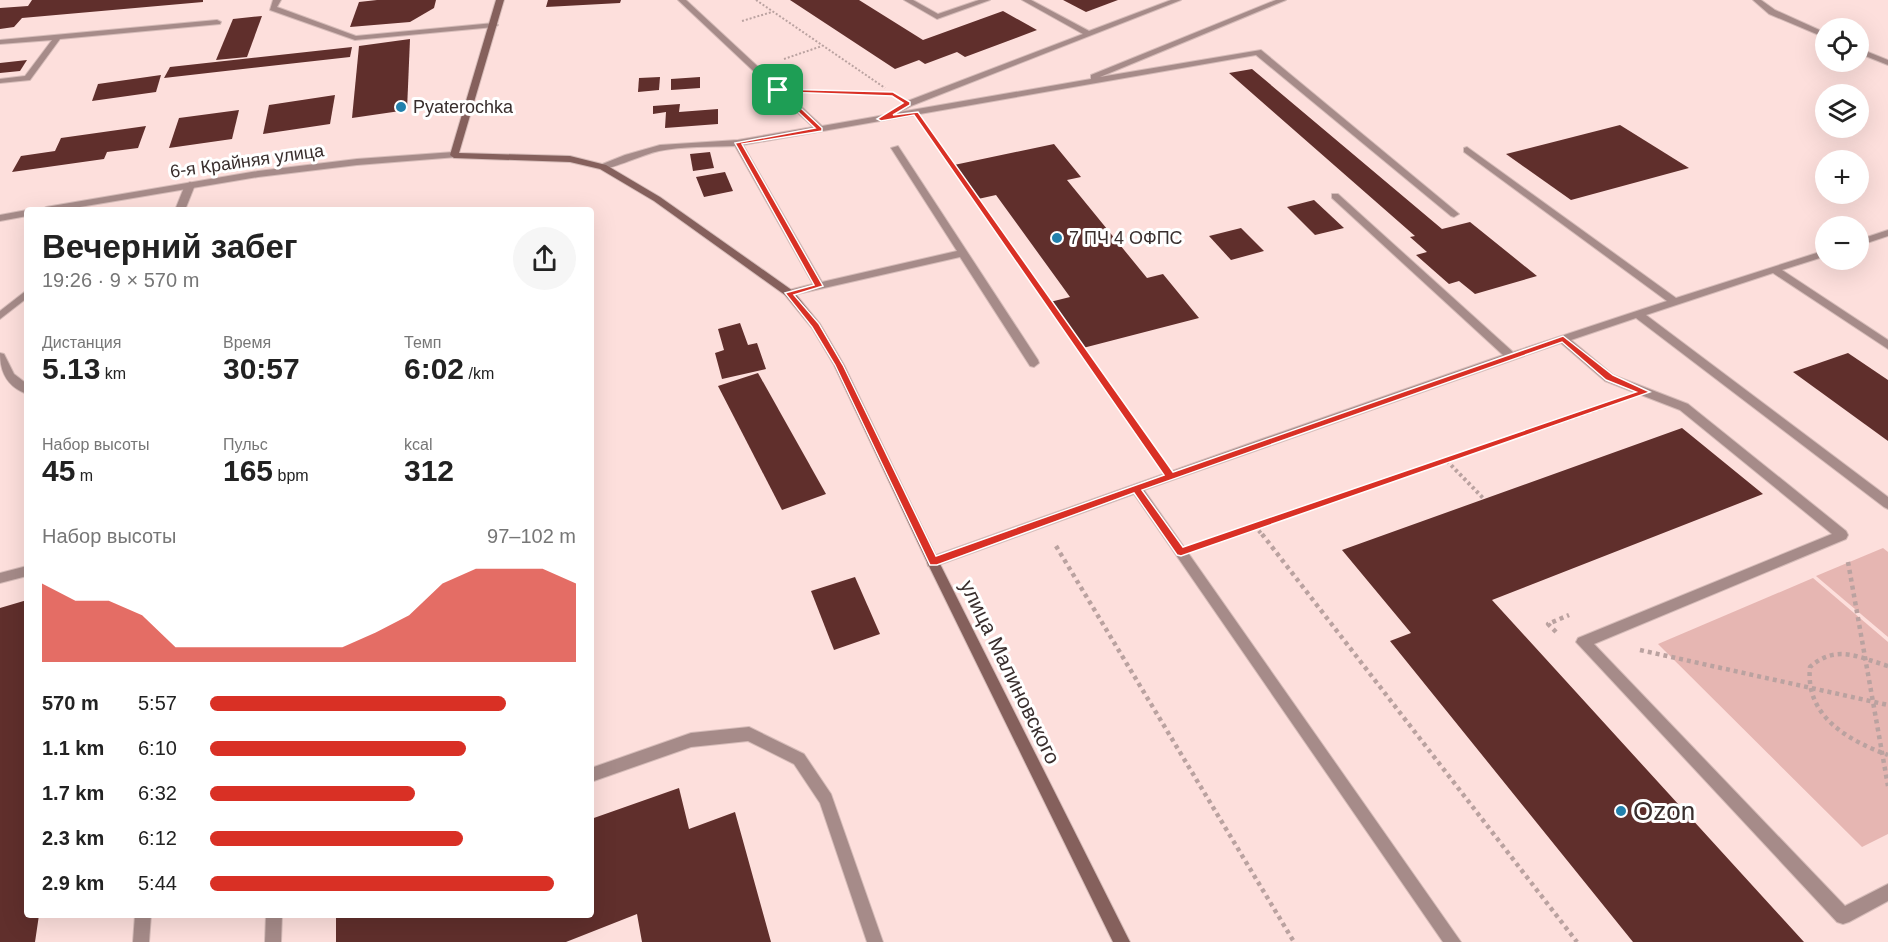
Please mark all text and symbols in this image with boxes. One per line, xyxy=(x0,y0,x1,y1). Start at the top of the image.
map controls xyxy=(1815,18,1869,270)
button: locate xyxy=(1815,18,1869,72)
pin xyxy=(752,64,803,115)
icon: arrive xyxy=(761,73,794,106)
button: layers xyxy=(1815,84,1869,138)
place label: Pyaterochka xyxy=(413,97,514,117)
marker: Pyaterochka xyxy=(394,100,408,114)
street label: 6-я Крайняя улица xyxy=(169,140,326,182)
button: + xyxy=(1815,150,1869,204)
button: − xyxy=(1815,216,1869,270)
button: share xyxy=(513,227,576,290)
text: Вечерний забег xyxy=(42,228,298,265)
place label: 7 ПЧ 4 ОФПС xyxy=(1069,228,1183,248)
marker: 7 ПЧ 4 ОФПС xyxy=(1050,231,1064,245)
text: 19:26 · 9 × 570 m xyxy=(42,269,199,291)
text: Дистанция xyxy=(42,334,121,351)
text: Время xyxy=(223,334,271,351)
text: Темп xyxy=(404,334,441,351)
text: 5.13 xyxy=(42,352,100,385)
text: 30:57 xyxy=(223,352,300,385)
text: 6:02 xyxy=(404,352,464,385)
text: km xyxy=(100,365,126,382)
text: /km xyxy=(464,365,494,382)
text: Набор высоты xyxy=(42,436,149,453)
text: Пульс xyxy=(223,436,268,453)
text: kcal xyxy=(404,436,432,453)
text: 45 xyxy=(42,454,75,487)
text: 165 xyxy=(223,454,273,487)
text: 312 xyxy=(404,454,454,487)
text: m xyxy=(75,467,93,484)
text: bpm xyxy=(273,467,309,484)
text: Набор высоты xyxy=(42,525,176,547)
text: 97–102 m xyxy=(487,525,576,547)
street label: улица Малиновского xyxy=(956,576,1065,767)
text: 570 m xyxy=(42,692,99,714)
text: 5:57 xyxy=(138,692,177,714)
text: 1.1 km xyxy=(42,737,104,759)
text: 6:10 xyxy=(138,737,177,759)
text: 1.7 km xyxy=(42,782,104,804)
text: 6:32 xyxy=(138,782,177,804)
place label: Ozon xyxy=(1633,796,1695,826)
marker: Ozon xyxy=(1614,804,1628,818)
text: 2.3 km xyxy=(42,827,104,849)
text: 6:12 xyxy=(138,827,177,849)
text: 2.9 km xyxy=(42,872,104,894)
text: 5:44 xyxy=(138,872,177,894)

